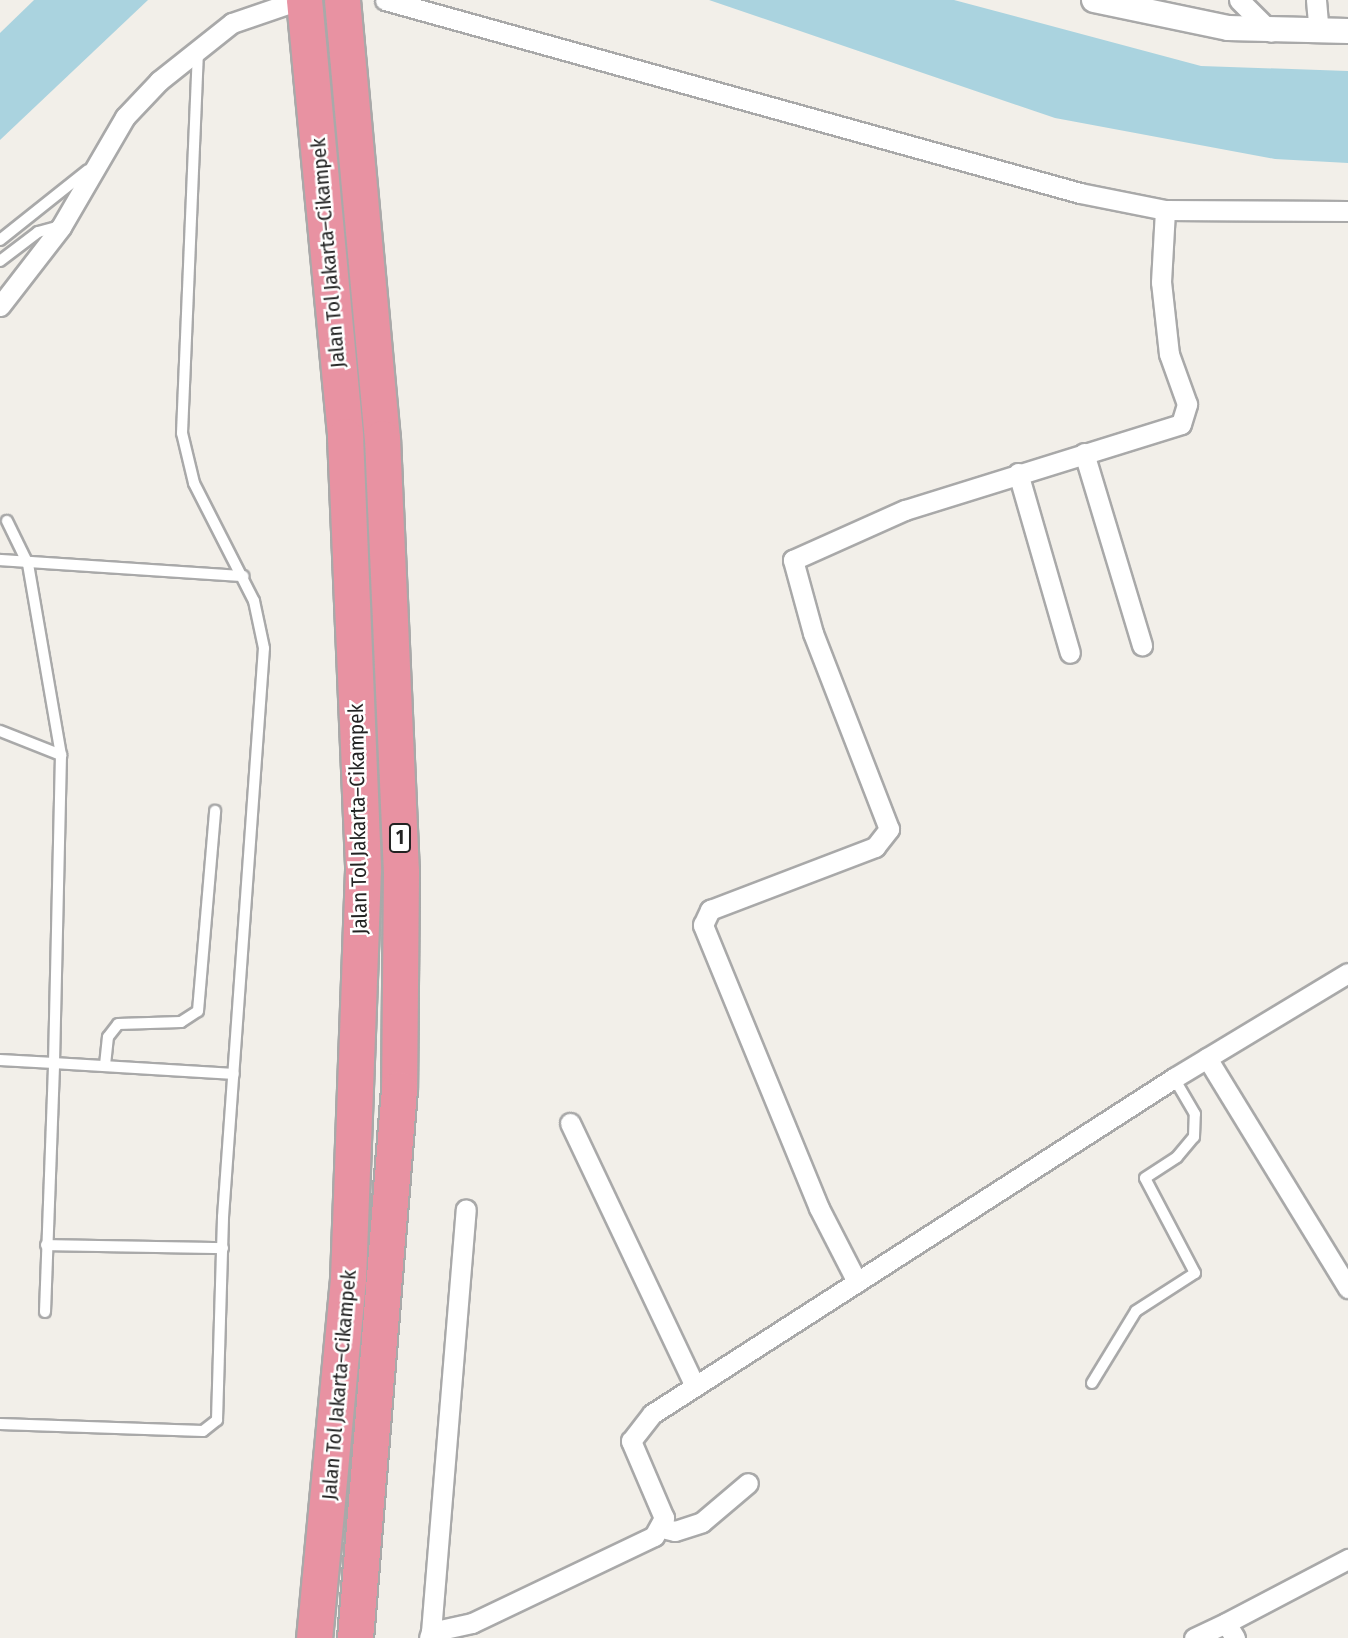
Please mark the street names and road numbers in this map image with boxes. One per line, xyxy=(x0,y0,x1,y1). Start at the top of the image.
street label: Jalan Tol Jakarta–Cikampek xyxy=(305,137,351,369)
street label: Jalan Tol Jakarta–Cikampek xyxy=(343,703,373,935)
road number: 1 xyxy=(388,822,412,853)
street label: Jalan Tol Jakarta–Cikampek xyxy=(316,1269,362,1501)

